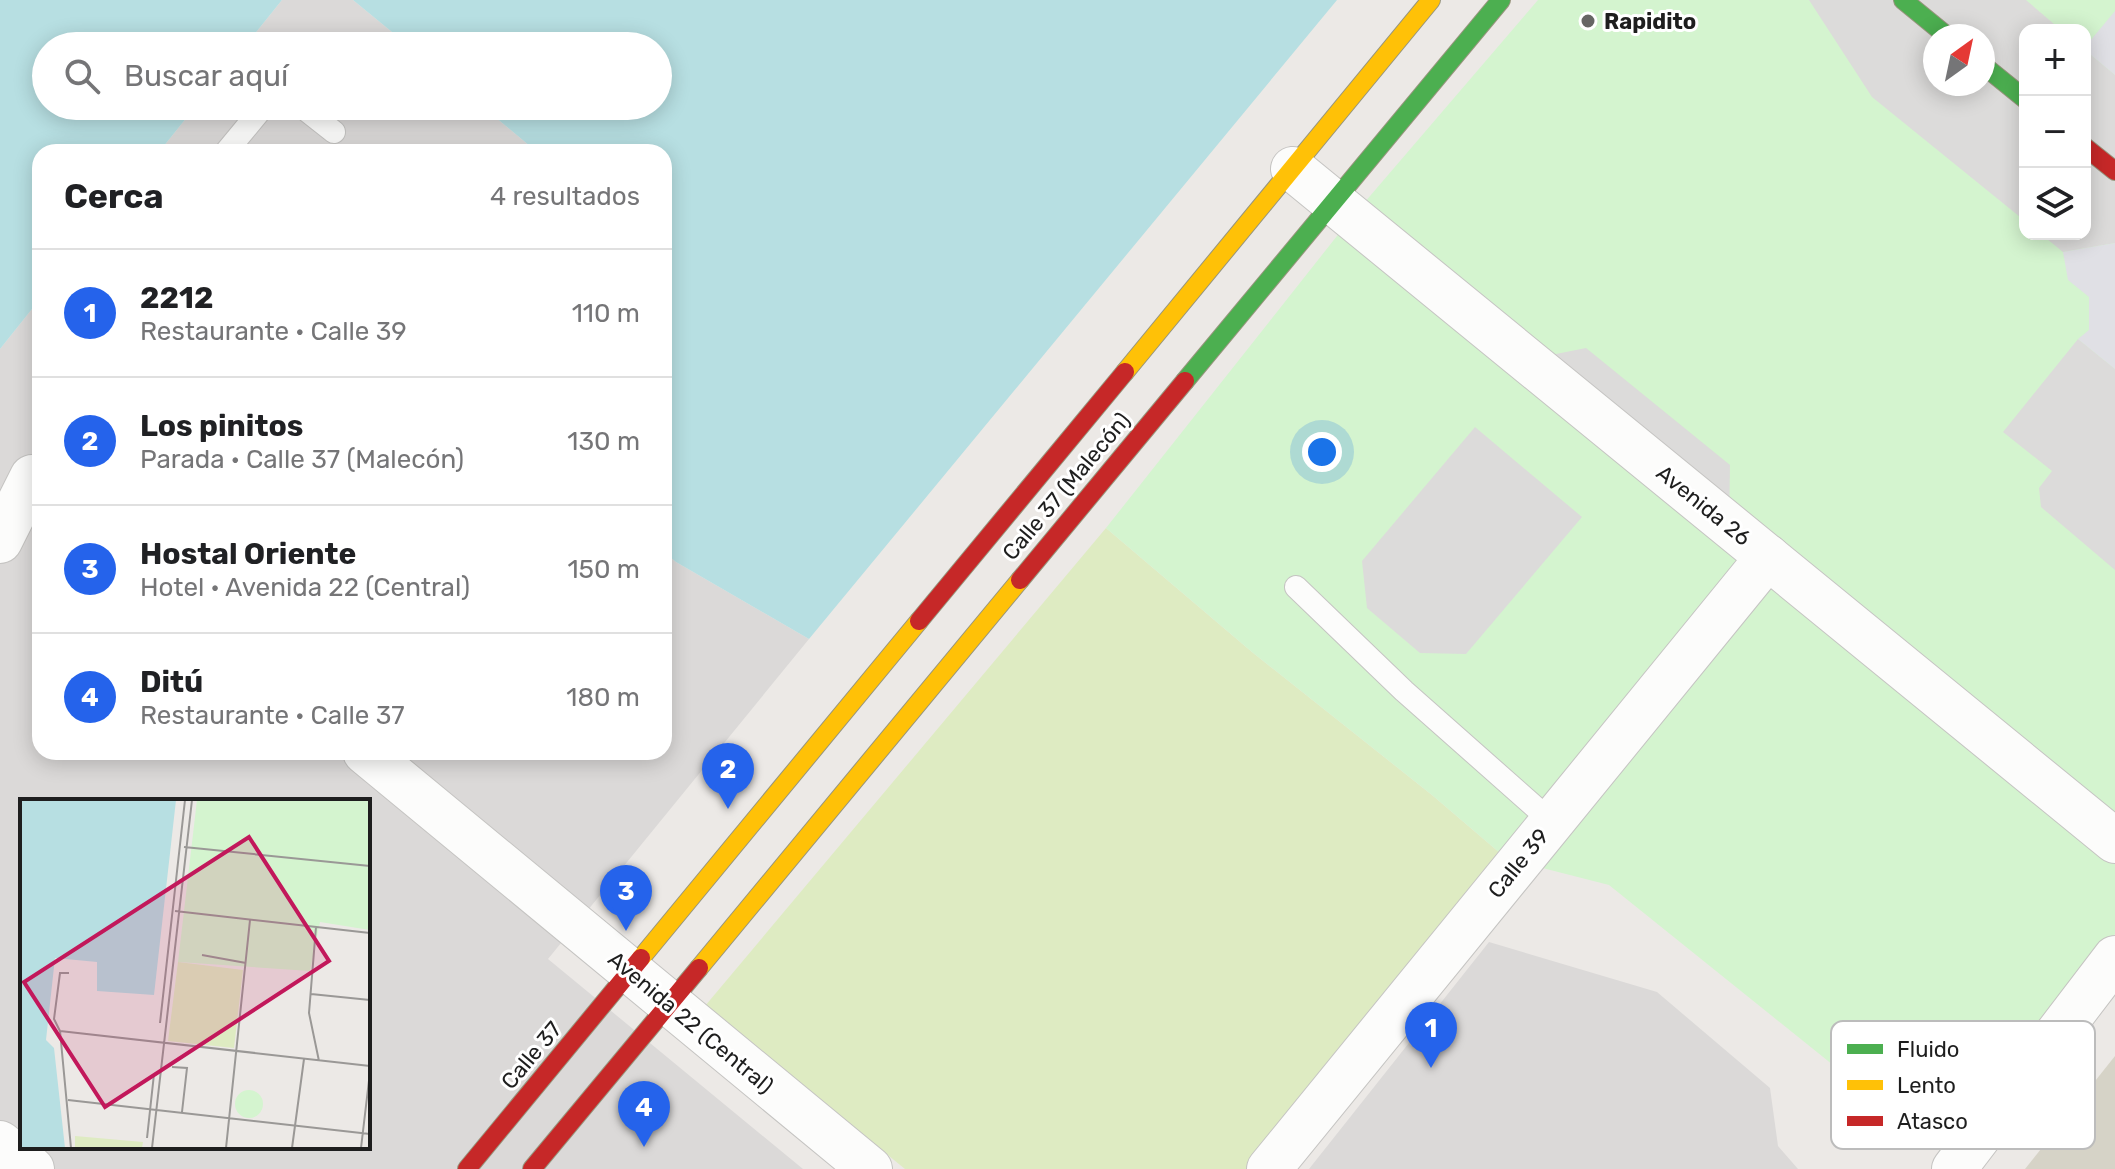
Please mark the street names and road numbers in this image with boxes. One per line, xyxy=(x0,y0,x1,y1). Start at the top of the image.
street label: Calle 37 (Malecón) xyxy=(997,407,1136,566)
street label: Avenida 26 xyxy=(1651,459,1756,552)
street label: Calle 39 xyxy=(1482,823,1555,903)
street label: Avenida 22 (Central) xyxy=(603,945,779,1099)
street label: Calle 37 xyxy=(495,1016,567,1095)

